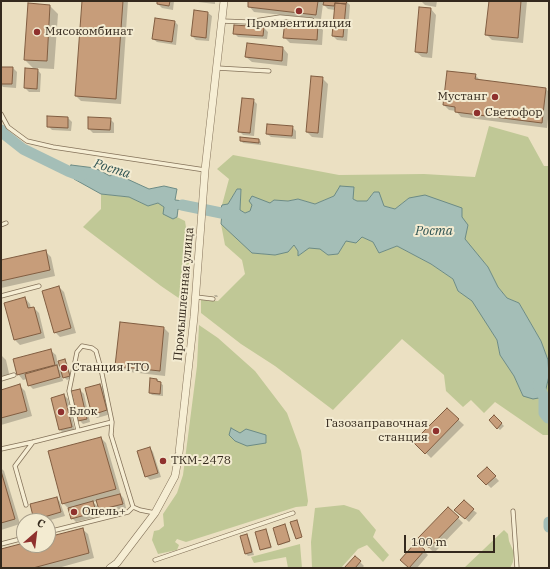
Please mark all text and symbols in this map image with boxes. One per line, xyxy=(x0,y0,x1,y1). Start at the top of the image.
marker: Промвентиляция xyxy=(294,6,304,16)
place label: Промвентиляция xyxy=(246,17,352,31)
place label: Мясокомбинат xyxy=(45,25,133,39)
marker: Мясокомбинат xyxy=(32,27,42,37)
place label: Мустанг xyxy=(437,90,487,104)
marker: Мустанг xyxy=(490,92,500,102)
place label: Светофор xyxy=(485,106,543,120)
marker: Светофор xyxy=(472,108,482,118)
water label: Роста xyxy=(92,156,132,182)
water label: Роста xyxy=(415,223,453,239)
street label: Промышленная улица xyxy=(171,227,197,361)
place label: Станция ГТО xyxy=(72,361,149,375)
marker: Станция ГТО xyxy=(59,363,69,373)
place label: Блок xyxy=(69,405,97,419)
marker: Блок xyxy=(56,407,66,417)
place label: Газозаправочная станция xyxy=(326,417,428,445)
marker: Газозаправочная станция xyxy=(431,426,441,436)
place label: ТКМ-2478 xyxy=(171,454,231,468)
marker: ТКМ-2478 xyxy=(158,456,168,466)
place label: Опель+ xyxy=(82,505,126,519)
marker: Опель+ xyxy=(69,507,79,517)
north arrow xyxy=(16,513,56,553)
text: С xyxy=(35,515,48,531)
scale bar xyxy=(406,527,497,553)
text: 100 m xyxy=(411,534,447,549)

